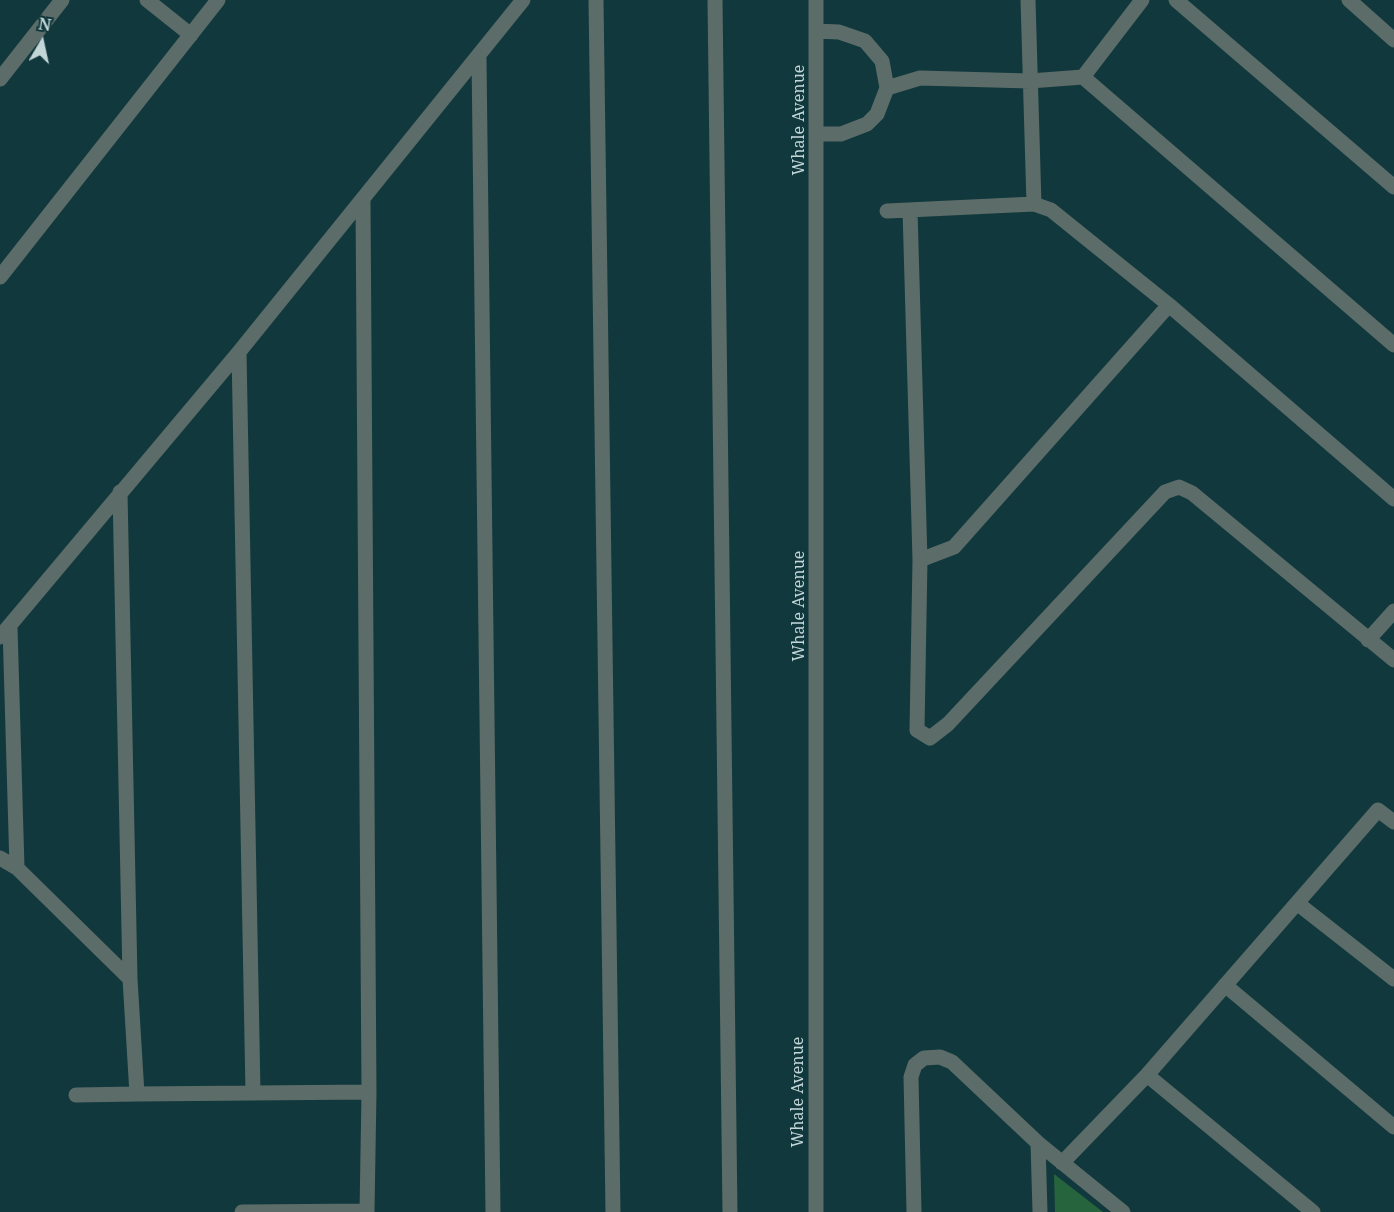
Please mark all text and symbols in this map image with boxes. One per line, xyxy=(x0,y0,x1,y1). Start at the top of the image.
north arrow xyxy=(12,12,72,72)
text: N xyxy=(37,12,53,36)
street label: Whale Avenue xyxy=(789,65,809,175)
street label: Whale Avenue xyxy=(789,551,809,661)
street label: Whale Avenue xyxy=(788,1037,808,1147)

